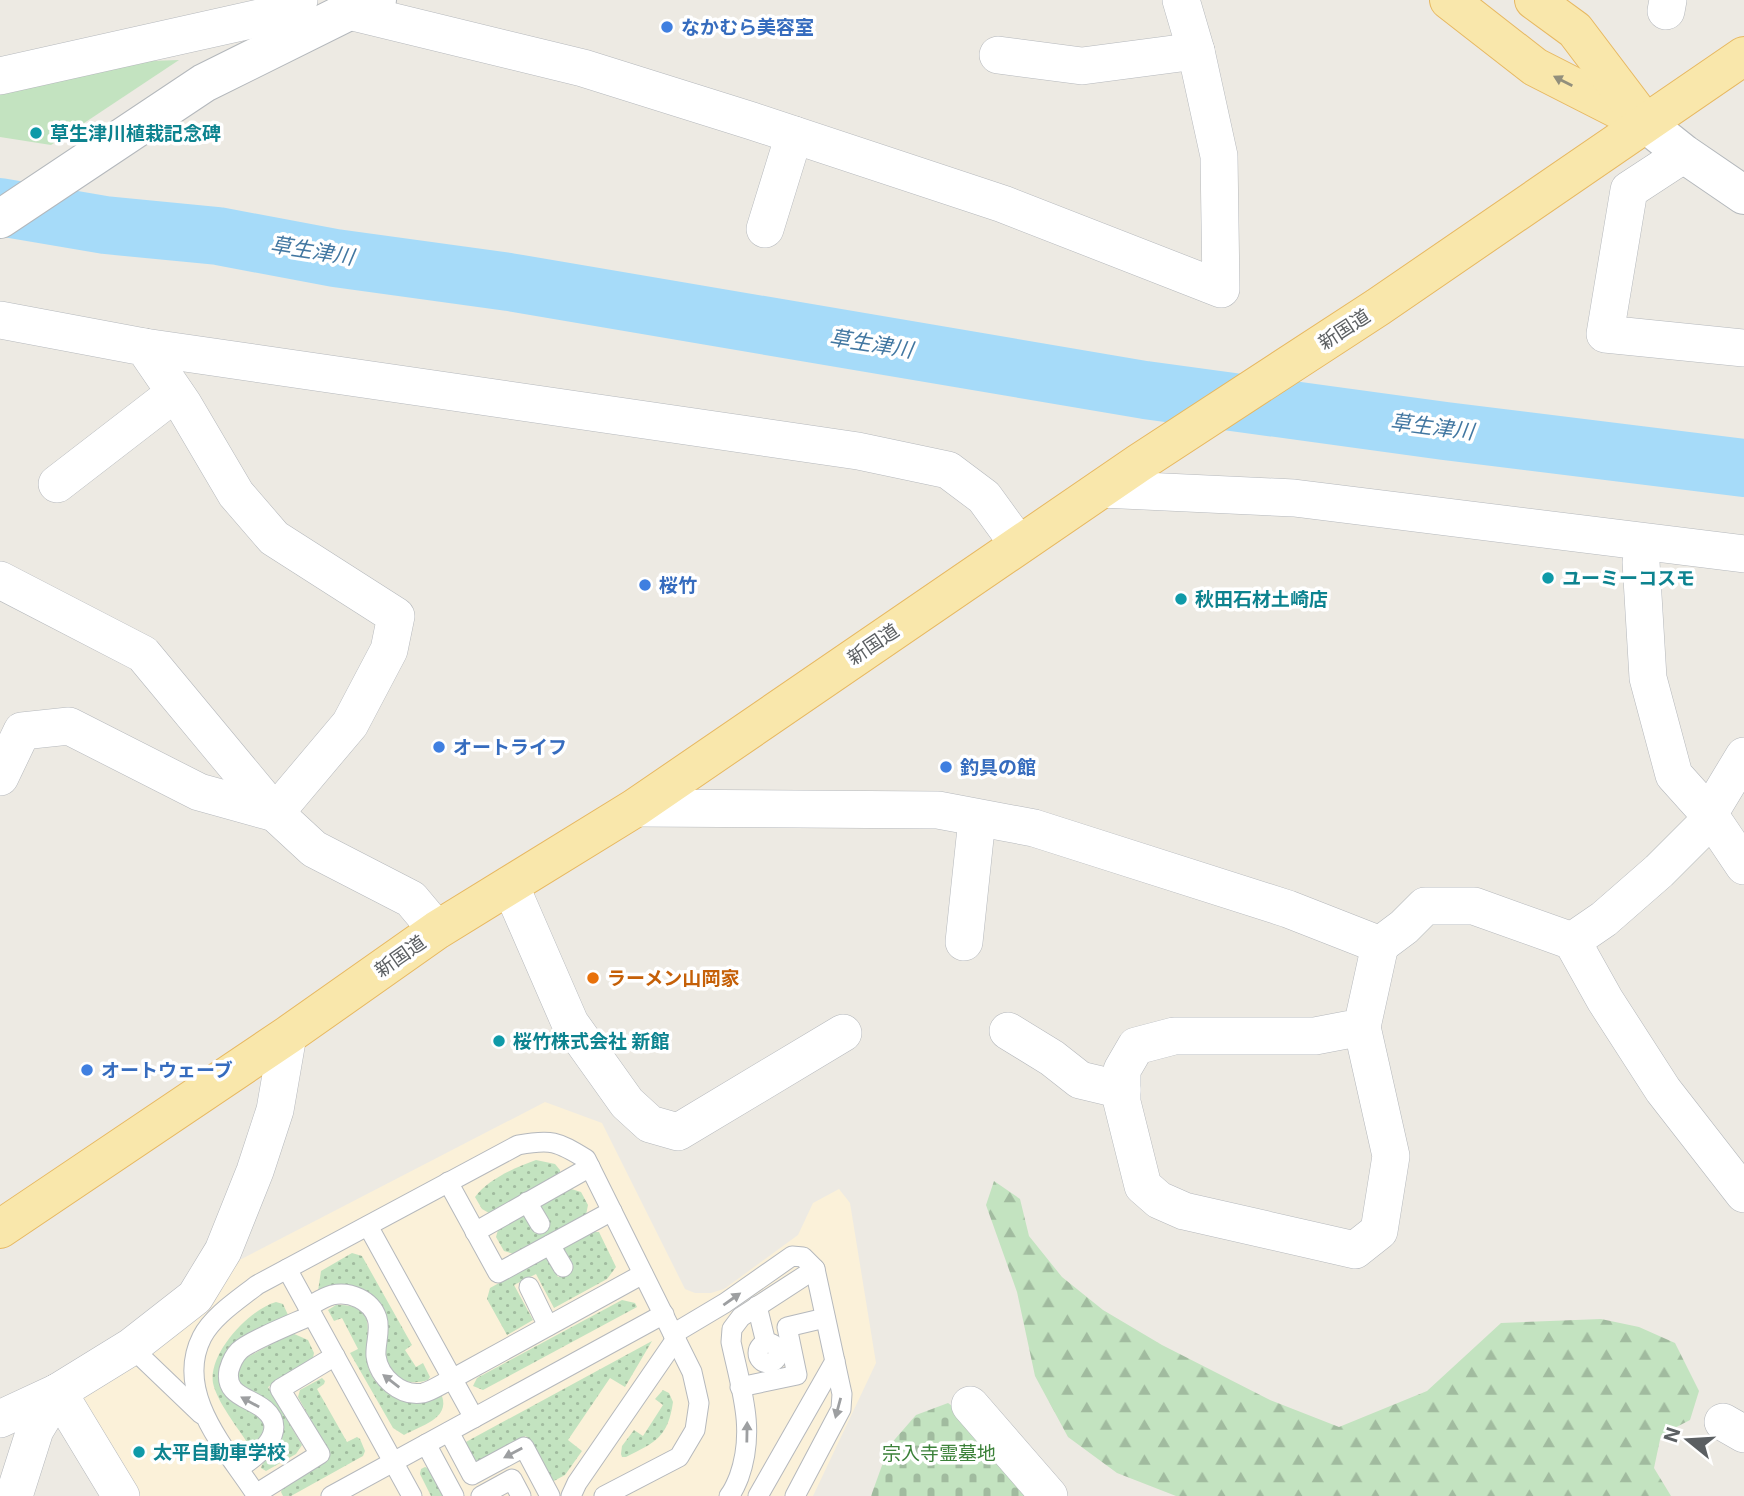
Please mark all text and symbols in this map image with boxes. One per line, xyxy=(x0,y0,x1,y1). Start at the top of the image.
place label: なかむら美容室 xyxy=(681,16,814,39)
marker: なかむら美容室 xyxy=(659,19,675,35)
one-way arrow xyxy=(1553,75,1573,87)
place label: 草生津川植栽記念碑 xyxy=(50,122,221,145)
marker: 草生津川植栽記念碑 xyxy=(28,125,44,141)
water label: 草生津川 xyxy=(269,232,357,270)
street label: 新国道 xyxy=(1314,304,1374,355)
water label: 草生津川 xyxy=(828,325,916,363)
water label: 草生津川 xyxy=(1389,409,1477,444)
place label: ユーミーコスモ xyxy=(1562,567,1695,590)
marker: ユーミーコスモ xyxy=(1540,570,1556,586)
place label: 桜竹 xyxy=(659,574,697,597)
marker: 桜竹 xyxy=(637,577,653,593)
place label: 秋田石材土崎店 xyxy=(1195,588,1328,611)
marker: 秋田石材土崎店 xyxy=(1173,591,1189,607)
street label: 新国道 xyxy=(843,619,903,670)
place label: オートライフ xyxy=(453,736,567,759)
marker: オートライフ xyxy=(431,739,447,755)
place label: 釣具の館 xyxy=(960,756,1036,779)
marker: 釣具の館 xyxy=(938,759,954,775)
street label: 新国道 xyxy=(370,931,430,982)
place label: ラーメン山岡家 xyxy=(607,967,739,990)
marker: ラーメン山岡家 xyxy=(585,970,601,986)
place label: 桜竹株式会社 新館 xyxy=(513,1030,670,1053)
marker: 桜竹株式会社 新館 xyxy=(491,1033,507,1049)
place label: オートウェーブ xyxy=(101,1059,233,1082)
marker: オートウェーブ xyxy=(79,1062,95,1078)
one-way arrow xyxy=(722,1292,741,1305)
one-way arrow xyxy=(382,1374,400,1389)
one-way arrow xyxy=(241,1396,260,1408)
one-way arrow xyxy=(832,1397,843,1419)
north arrow xyxy=(1653,1405,1723,1475)
one-way arrow xyxy=(741,1420,753,1442)
text: N xyxy=(1659,1424,1685,1445)
place label: 太平自動車学校 xyxy=(153,1441,286,1464)
park label: 宗入寺霊墓地 xyxy=(882,1442,996,1465)
marker: 太平自動車学校 xyxy=(131,1444,147,1460)
one-way arrow xyxy=(503,1447,522,1459)

